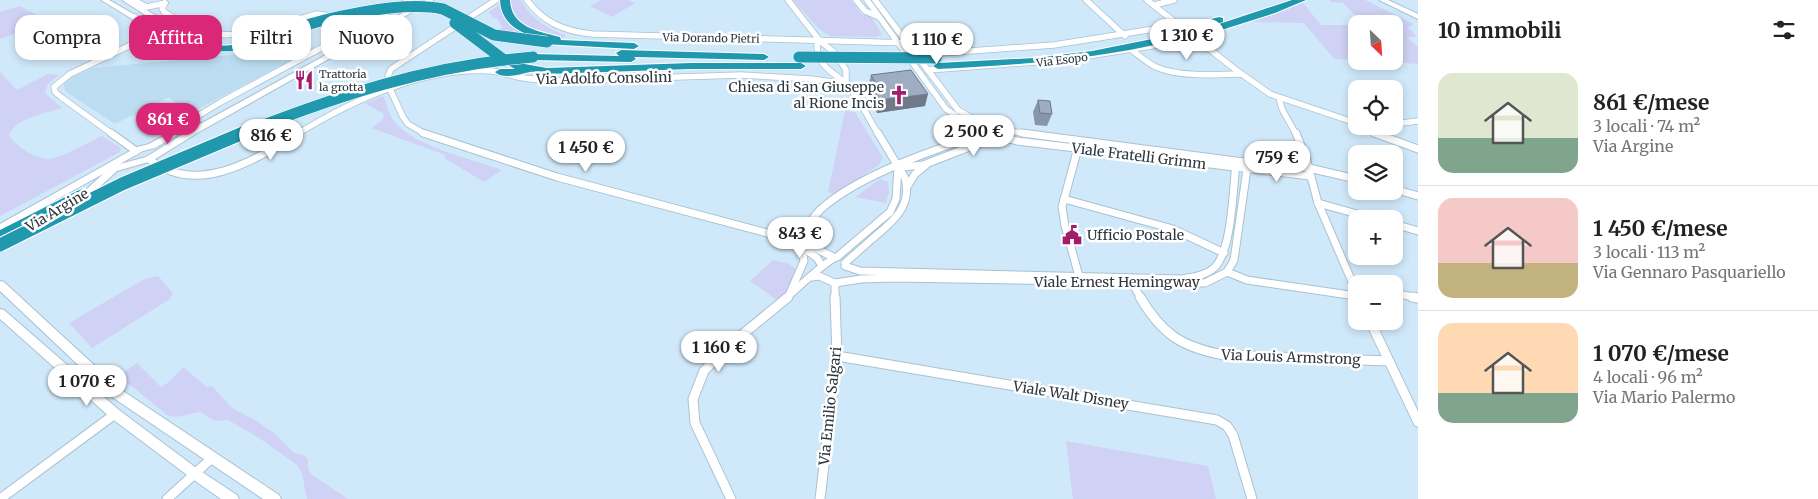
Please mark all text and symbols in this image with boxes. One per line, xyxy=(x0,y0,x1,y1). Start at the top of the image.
chip: Compra xyxy=(15,15,119,60)
chip: Affitta xyxy=(129,15,222,60)
chip: Filtri xyxy=(232,15,311,60)
chip: Nuovo xyxy=(321,15,412,60)
north arrow xyxy=(1348,15,1402,70)
map controls xyxy=(1348,15,1403,330)
icon: filters xyxy=(1770,16,1798,44)
text: 10 immobili xyxy=(1438,17,1562,44)
pin: 1 310 € xyxy=(1141,18,1233,61)
pin: 1 110 € xyxy=(891,22,983,65)
text: 1 310 € xyxy=(1161,25,1213,45)
text: 1 110 € xyxy=(911,29,963,49)
street label: Via Dorando Pietri xyxy=(661,30,760,46)
street label: Via Esopo xyxy=(1034,50,1089,70)
place label: Trattoria la grotta xyxy=(319,67,367,94)
street label: Via Adolfo Consolini xyxy=(535,68,673,88)
restaurant icon: Trattoria la grotta xyxy=(293,69,315,91)
place label: Chiesa di San Giuseppe al Rione Incis xyxy=(729,78,884,112)
button: locate xyxy=(1348,80,1403,135)
church icon: Chiesa di San Giuseppe al Rione Incis xyxy=(888,84,910,106)
text: 861 €/mese xyxy=(1593,89,1709,116)
icon: home xyxy=(1478,93,1538,153)
pin: 861 € xyxy=(133,102,203,145)
text: 861 € xyxy=(147,109,189,129)
pin: 2 500 € xyxy=(928,114,1020,157)
text: 3 locali · 74 m² xyxy=(1593,116,1700,136)
pin: 816 € xyxy=(236,119,306,161)
text: 2 500 € xyxy=(944,121,1004,141)
text: 816 € xyxy=(250,125,292,145)
pin: 1 450 € xyxy=(540,130,632,173)
text: Via Argine xyxy=(1593,136,1673,156)
text: 1 450 € xyxy=(558,137,614,157)
street label: Viale Fratelli Grimm xyxy=(1070,139,1207,173)
pin: 759 € xyxy=(1242,140,1312,183)
button: layers xyxy=(1348,145,1403,200)
text: 759 € xyxy=(1255,147,1299,167)
street label: Via Argine xyxy=(21,184,92,236)
button: + xyxy=(1348,210,1403,265)
text: 1 450 €/mese xyxy=(1593,215,1728,242)
pin: 843 € xyxy=(765,216,835,259)
icon: home xyxy=(1478,218,1538,278)
text: 843 € xyxy=(778,223,822,243)
public building icon: Ufficio Postale xyxy=(1061,224,1083,246)
place label: Ufficio Postale xyxy=(1087,226,1184,244)
text: 3 locali · 113 m² xyxy=(1593,242,1705,262)
text: Via Gennaro Pasquariello xyxy=(1593,262,1786,282)
street label: Viale Ernest Hemingway xyxy=(1033,273,1201,291)
button: − xyxy=(1348,275,1403,330)
pin: 1 160 € xyxy=(673,330,765,373)
text: 1 160 € xyxy=(692,337,746,357)
text: 1 070 €/mese xyxy=(1593,340,1729,367)
icon: home xyxy=(1478,343,1538,403)
street label: Via Emilio Salgari xyxy=(815,345,845,467)
street label: Via Louis Armstrong xyxy=(1220,346,1361,368)
pin: 1 070 € xyxy=(41,364,133,407)
text: 4 locali · 96 m² xyxy=(1593,367,1703,387)
text: 1 070 € xyxy=(59,371,115,391)
street label: Viale Walt Disney xyxy=(1011,377,1131,413)
text: Via Mario Palermo xyxy=(1593,387,1735,407)

